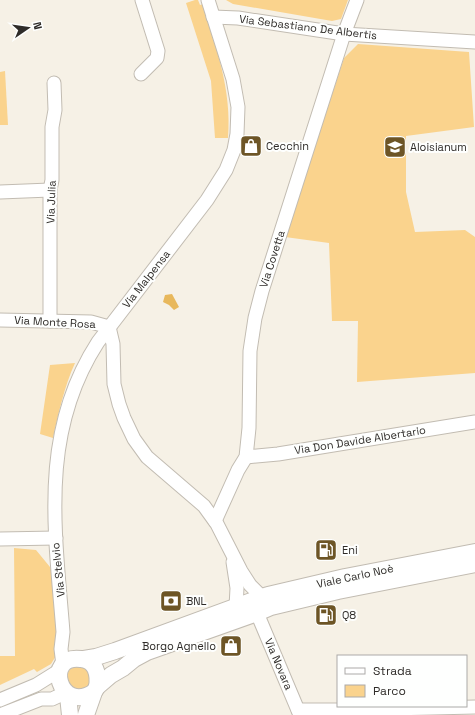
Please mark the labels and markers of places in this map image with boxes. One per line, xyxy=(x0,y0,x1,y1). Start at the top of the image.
shop icon: Cecchin xyxy=(238,133,264,159)
school or university icon: Aloisianum xyxy=(382,134,408,160)
place label: Cecchin xyxy=(266,139,309,153)
place label: Aloisianum xyxy=(410,140,467,154)
fuel station icon: Eni xyxy=(313,537,339,563)
place label: Eni xyxy=(342,543,358,557)
bank icon: BNL xyxy=(158,588,184,614)
place label: BNL xyxy=(186,594,207,608)
fuel station icon: Q8 xyxy=(313,602,339,628)
place label: Q8 xyxy=(342,608,356,622)
shop icon: Borgo Agnello xyxy=(218,633,244,659)
place label: Borgo Agnello xyxy=(142,639,216,653)

